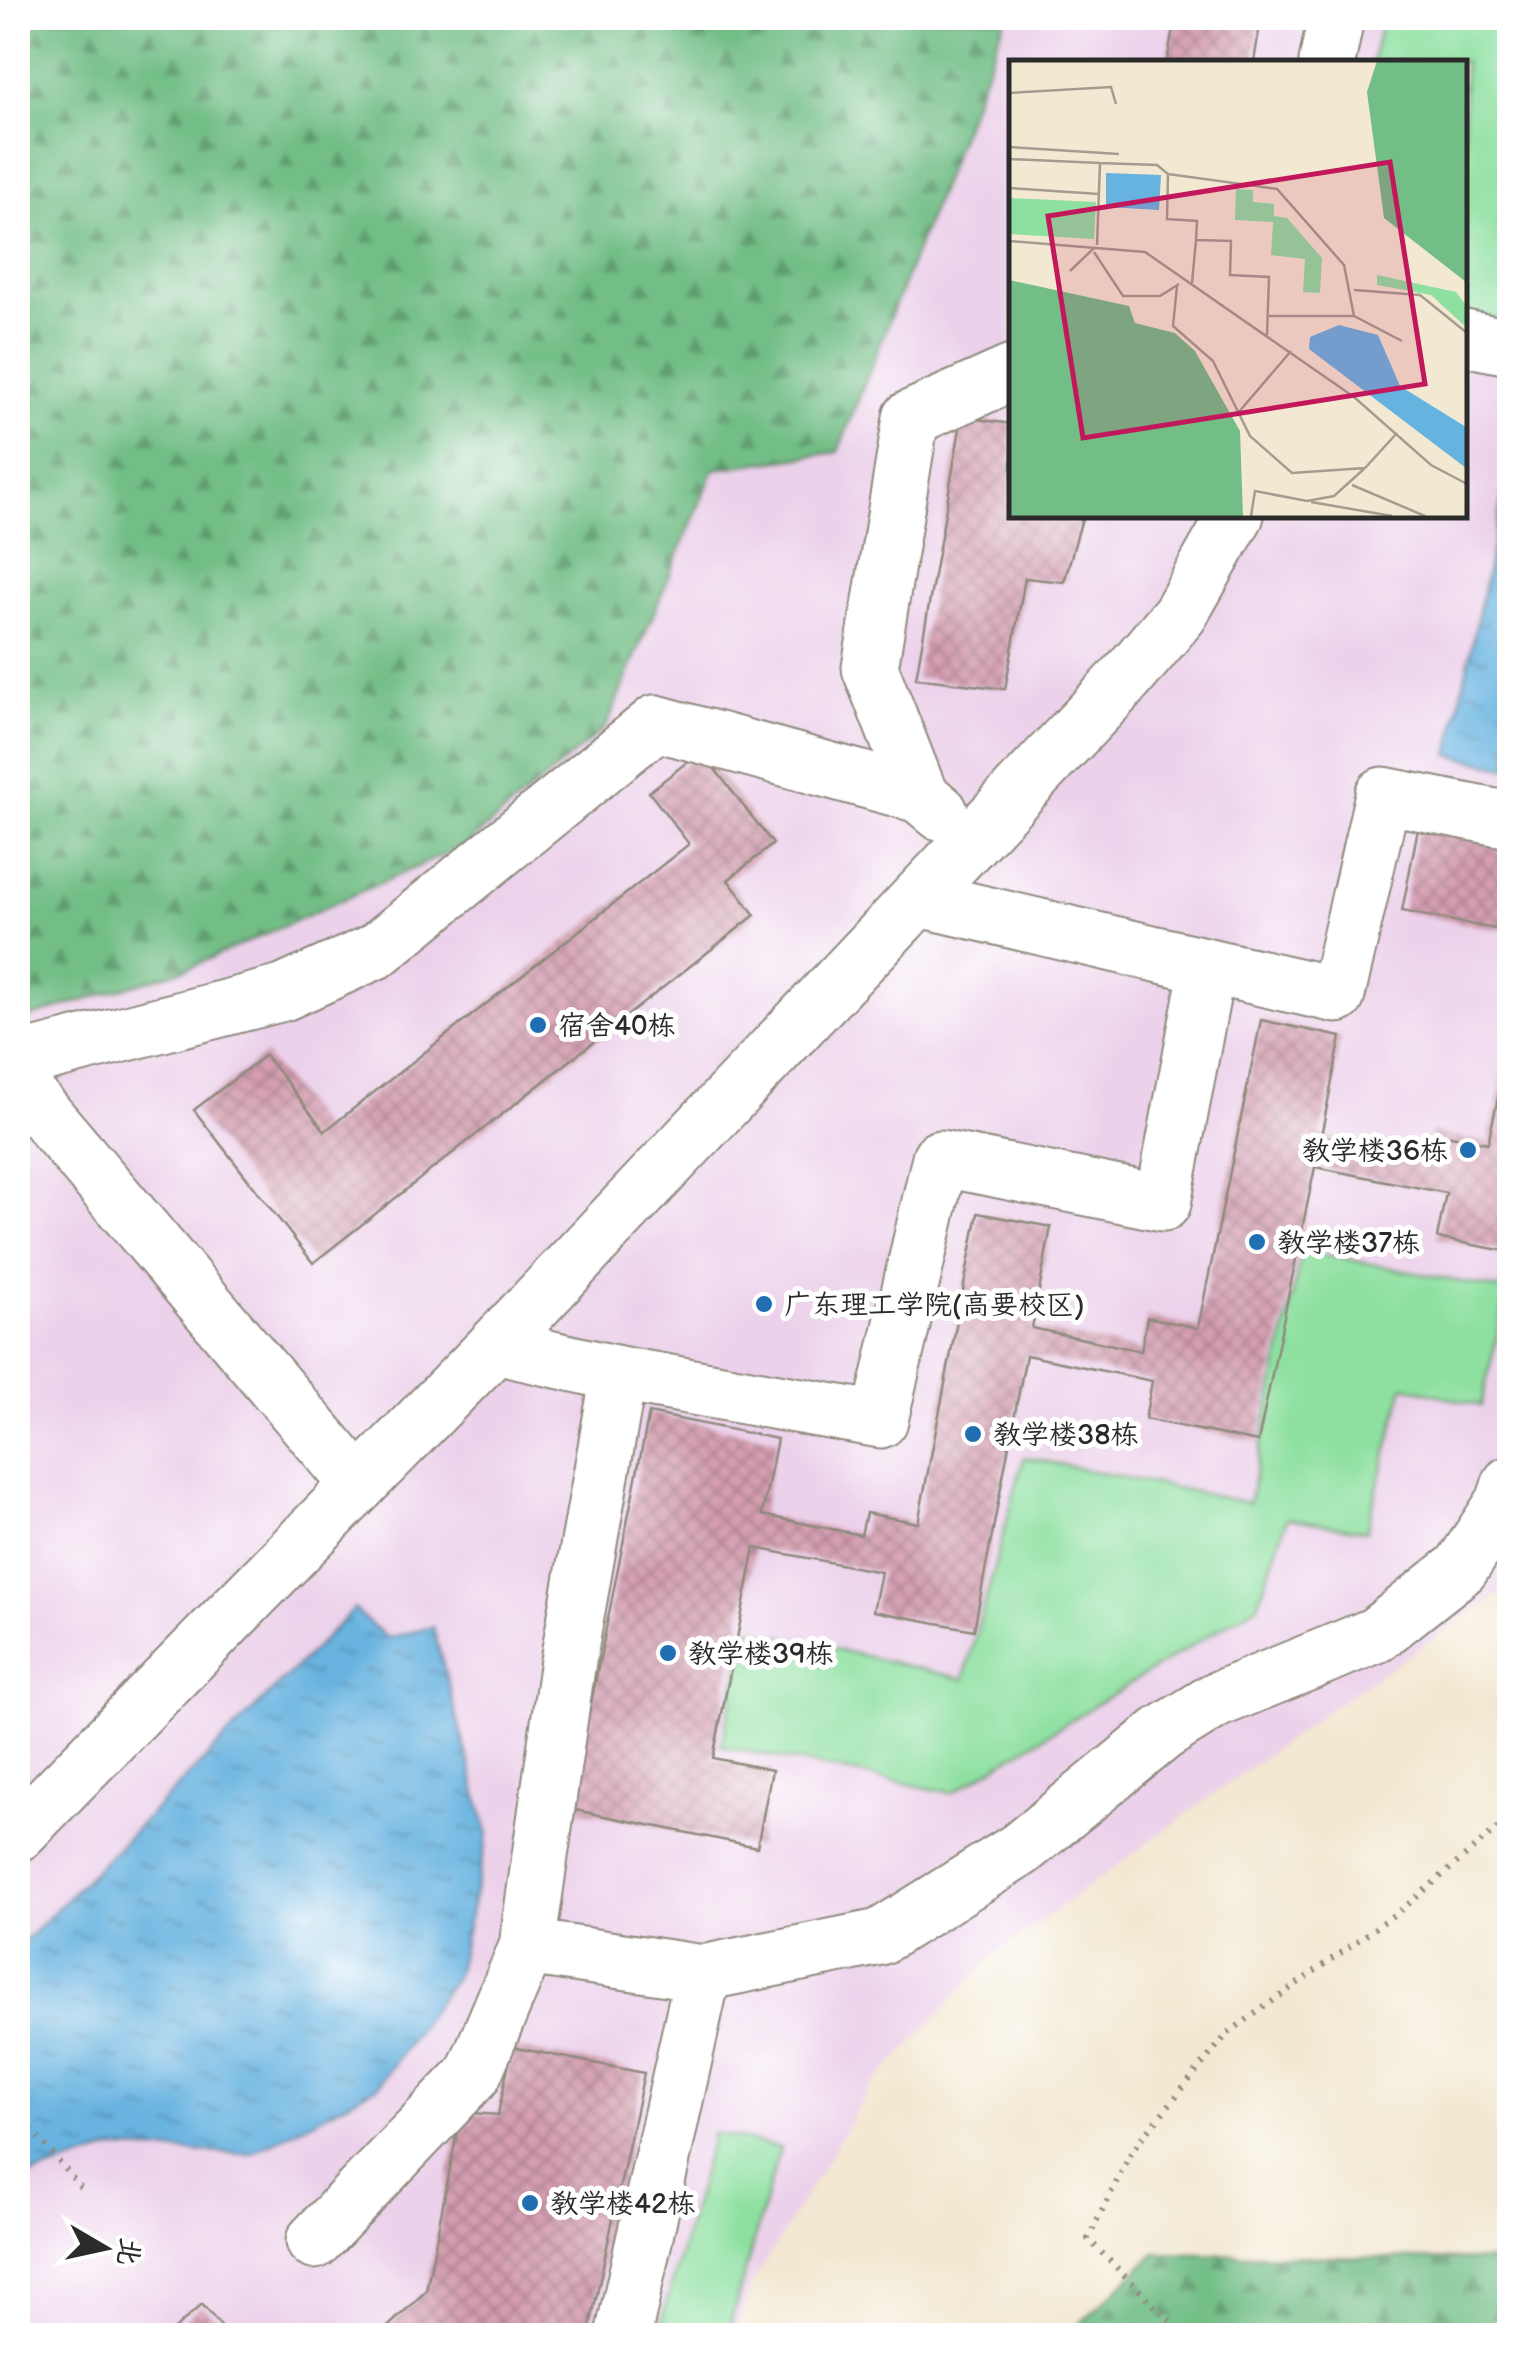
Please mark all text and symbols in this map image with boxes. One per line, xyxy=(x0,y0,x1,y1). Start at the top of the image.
inset map xyxy=(1009,60,1467,518)
place label: 宿舍40栋 xyxy=(558,1010,676,1043)
marker: 宿舍40栋 xyxy=(527,1014,549,1036)
place label: 教学楼36栋 xyxy=(1302,1135,1448,1168)
marker: 教学楼36栋 xyxy=(1457,1139,1479,1161)
place label: 教学楼37栋 xyxy=(1277,1227,1420,1260)
marker: 教学楼37栋 xyxy=(1246,1231,1268,1253)
place label: 广东理工学院(高要校区) xyxy=(784,1289,1084,1322)
marker: 广东理工学院(高要校区) xyxy=(753,1293,775,1315)
place label: 教学楼38栋 xyxy=(993,1419,1139,1452)
marker: 教学楼38栋 xyxy=(962,1423,984,1445)
place label: 教学楼39栋 xyxy=(688,1638,833,1671)
marker: 教学楼39栋 xyxy=(657,1642,679,1664)
place label: 教学楼42栋 xyxy=(550,2188,696,2221)
marker: 教学楼42栋 xyxy=(519,2192,541,2214)
north arrow xyxy=(55,2198,155,2298)
text: 北 xyxy=(110,2235,147,2268)

